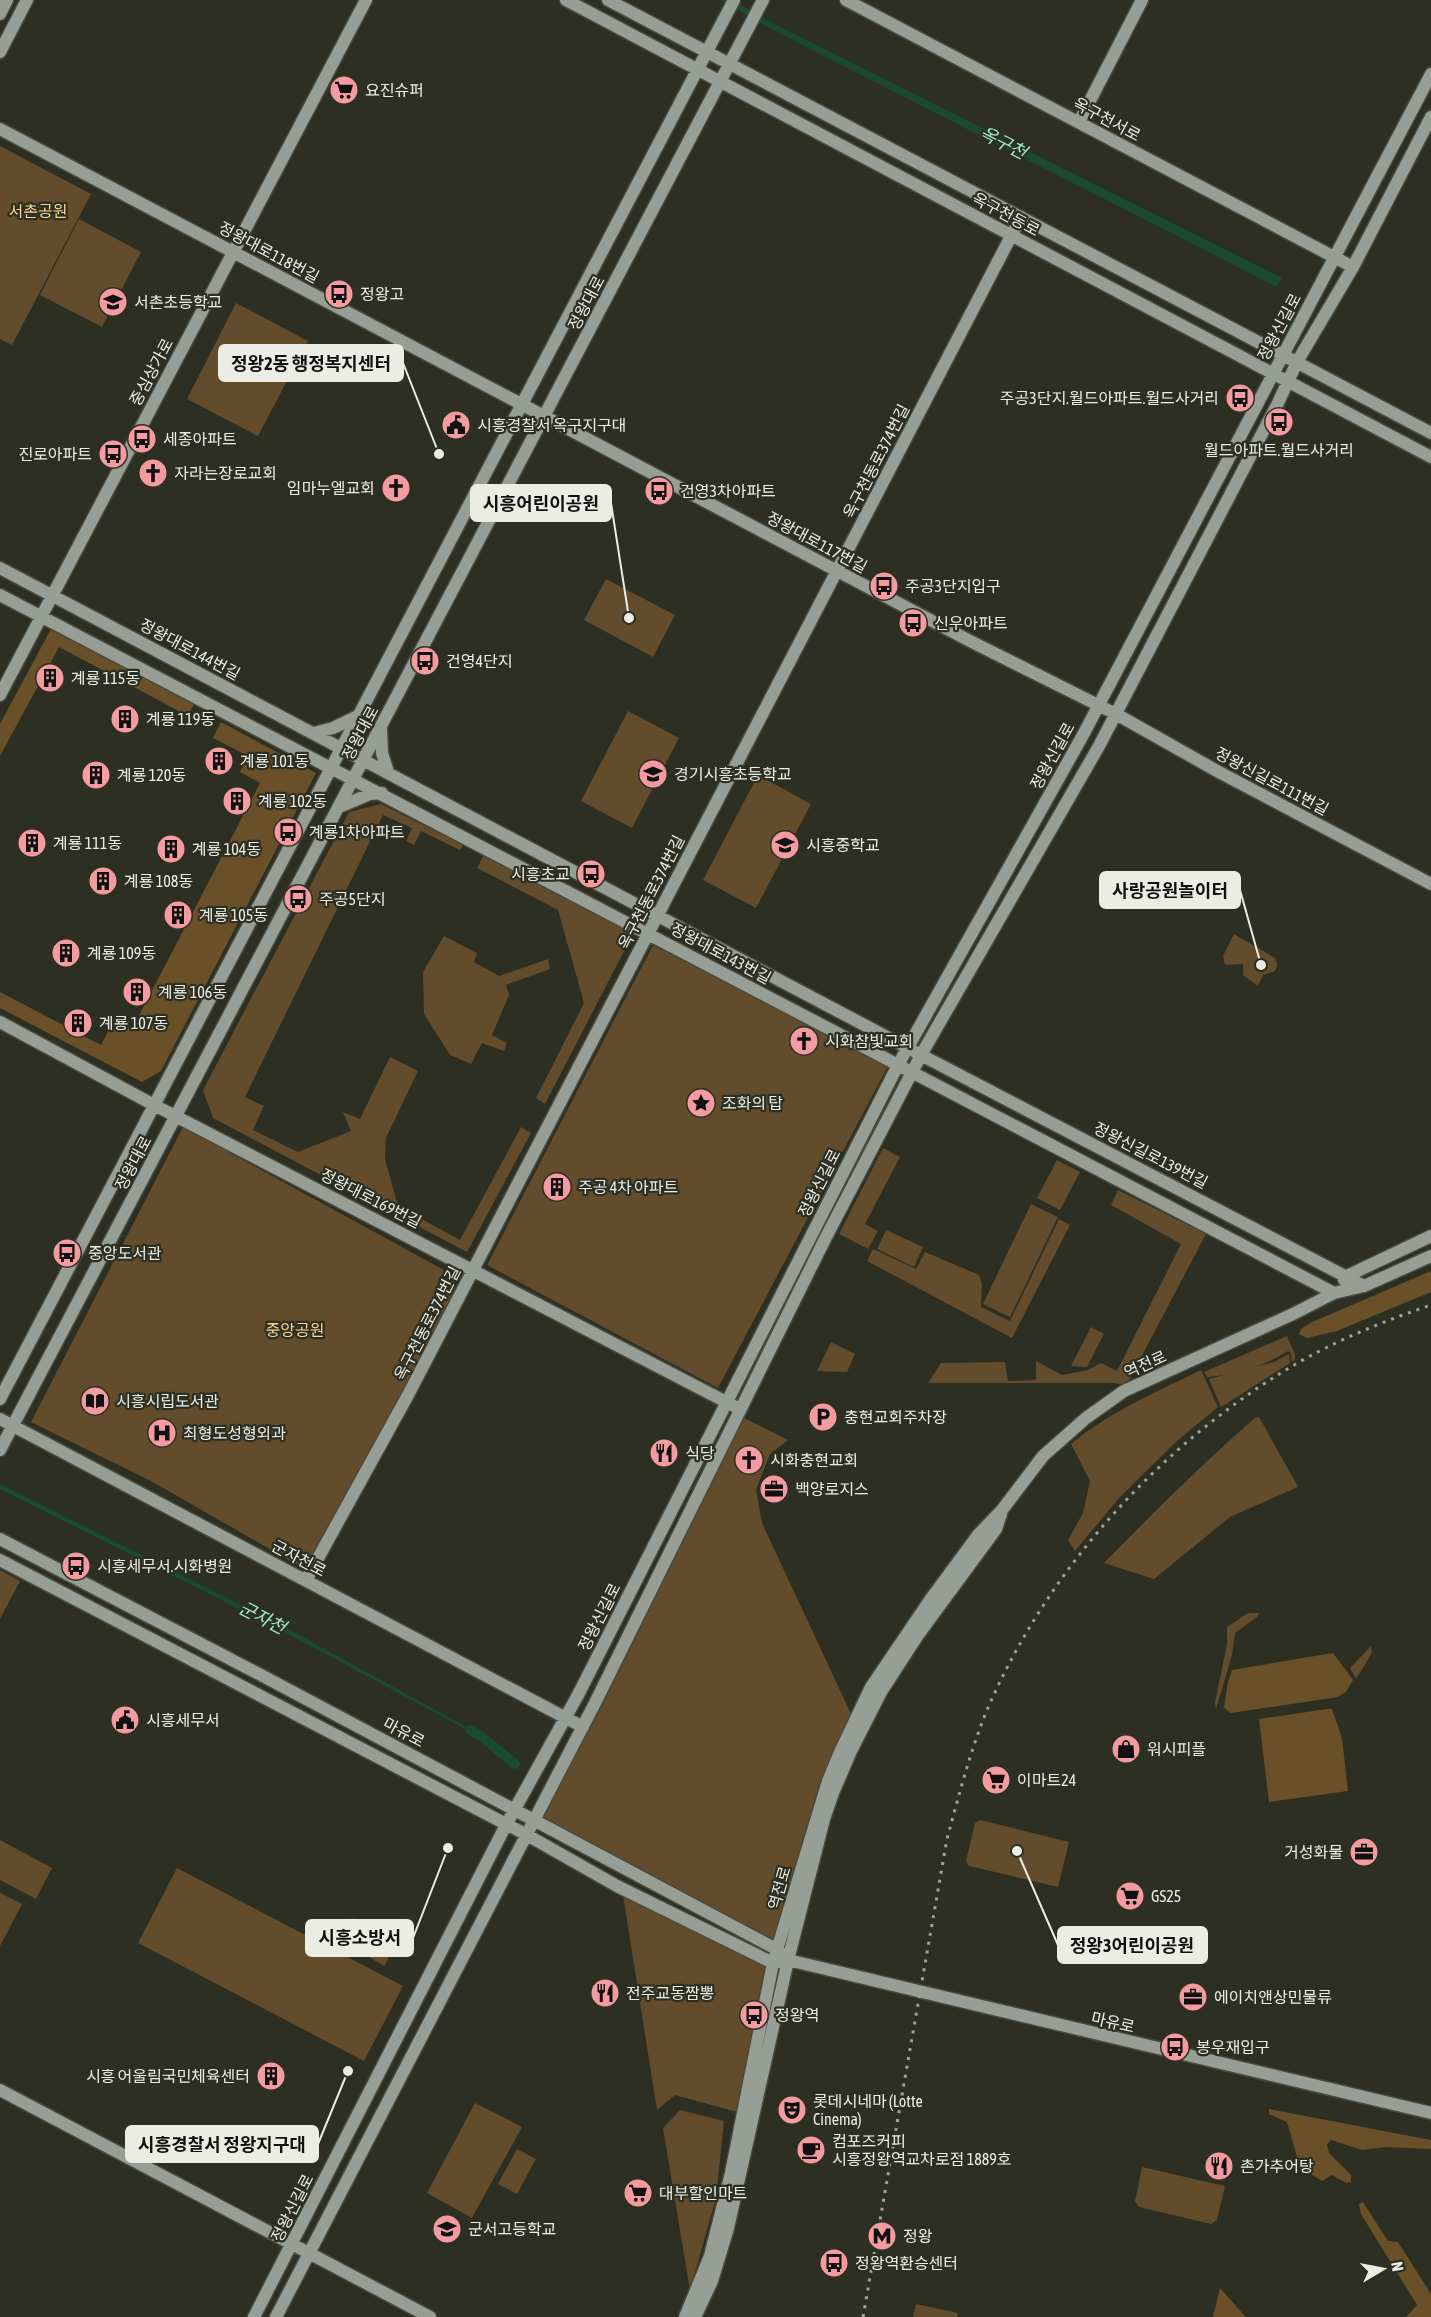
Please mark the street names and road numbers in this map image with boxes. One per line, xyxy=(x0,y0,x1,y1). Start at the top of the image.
street label: 옥구천서로 xyxy=(1070,94,1144,144)
street label: 옥구천동로 xyxy=(969,189,1043,239)
street label: 정왕대로118번길 xyxy=(216,218,322,286)
street label: 정왕대로 xyxy=(564,273,608,333)
street label: 정왕신길로 xyxy=(1254,290,1304,364)
street label: 중심상가로 xyxy=(126,335,176,409)
street label: 옥구천동로374번길 xyxy=(839,401,913,521)
street label: 정왕대로117번길 xyxy=(764,508,870,576)
street label: 정왕대로144번길 xyxy=(137,615,243,683)
street label: 정왕대로 xyxy=(338,703,382,763)
street label: 정왕신길로 xyxy=(1026,719,1078,793)
street label: 정왕신길로111번길 xyxy=(1212,744,1332,818)
street label: 옥구천동로374번길 xyxy=(614,832,688,952)
street label: 정왕대로143번길 xyxy=(668,919,774,987)
street label: 정왕신길로139번길 xyxy=(1091,1118,1211,1192)
street label: 정왕대로 xyxy=(111,1133,155,1193)
street label: 정왕신길로 xyxy=(794,1146,844,1220)
street label: 정왕대로169번길 xyxy=(318,1165,424,1231)
street label: 옥구천동로374번길 xyxy=(390,1263,464,1383)
street label: 역전로 xyxy=(1121,1347,1169,1381)
street label: 군자천로 xyxy=(269,1536,329,1580)
street label: 정왕신길로 xyxy=(574,1580,624,1654)
street label: 마유로 xyxy=(380,1714,428,1750)
street label: 역전로 xyxy=(764,1864,794,1912)
street label: 마유로 xyxy=(1089,2008,1137,2036)
street label: 정왕신길로 xyxy=(267,2171,317,2245)

